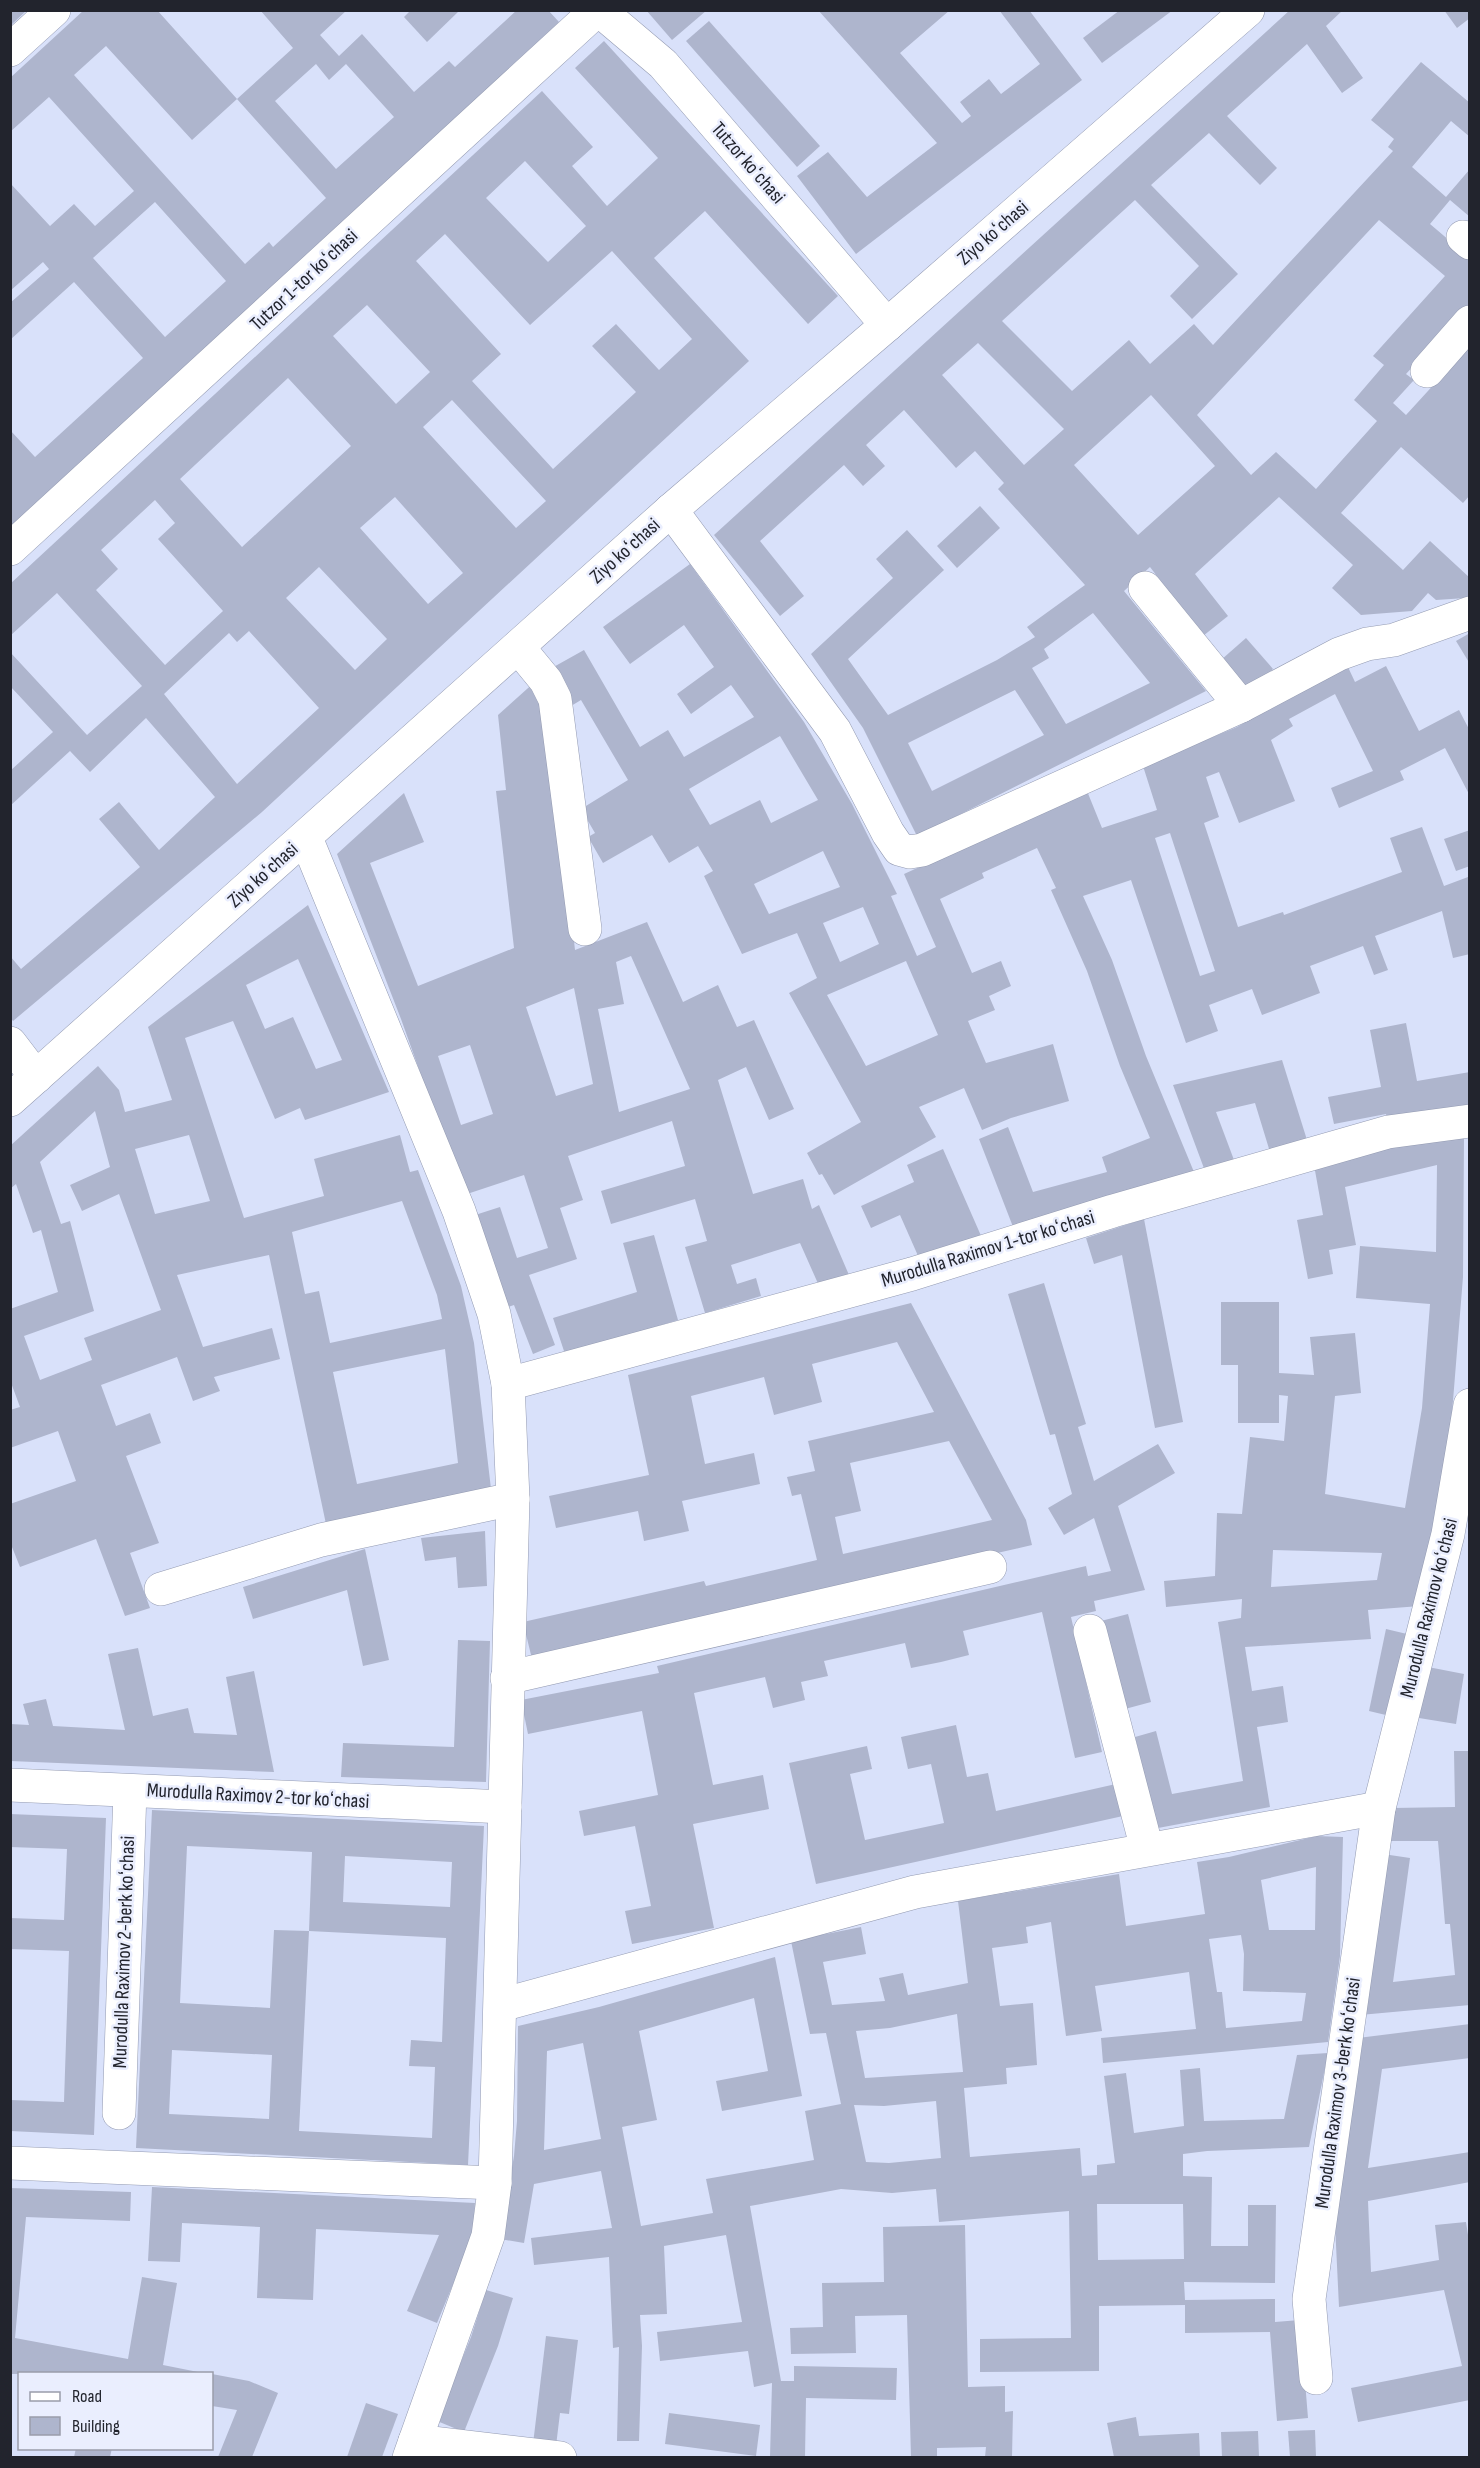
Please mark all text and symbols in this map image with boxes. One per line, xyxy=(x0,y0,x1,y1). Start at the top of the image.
street label: Tutzor koʻchasi xyxy=(706,117,790,209)
street label: Ziyo koʻchasi xyxy=(953,196,1033,270)
street label: Tutzor 1-tor koʻchasi xyxy=(245,224,363,336)
street label: Ziyo koʻchasi xyxy=(585,513,665,589)
street label: Ziyo koʻchasi xyxy=(223,837,303,913)
street label: Murodulla Raximov 1-tor koʻchasi xyxy=(879,1205,1097,1293)
street label: Murodulla Raximov koʻchasi xyxy=(1395,1516,1463,1700)
street label: Murodulla Raximov 2-tor koʻchasi xyxy=(146,1778,370,1814)
street label: Murodulla Raximov 2-berk koʻchasi xyxy=(108,1835,140,2069)
street label: Murodulla Raximov 3-berk koʻchasi xyxy=(1310,1976,1366,2210)
legend xyxy=(18,2372,213,2450)
text: Road xyxy=(72,2386,102,2407)
text: Building xyxy=(72,2416,120,2437)

